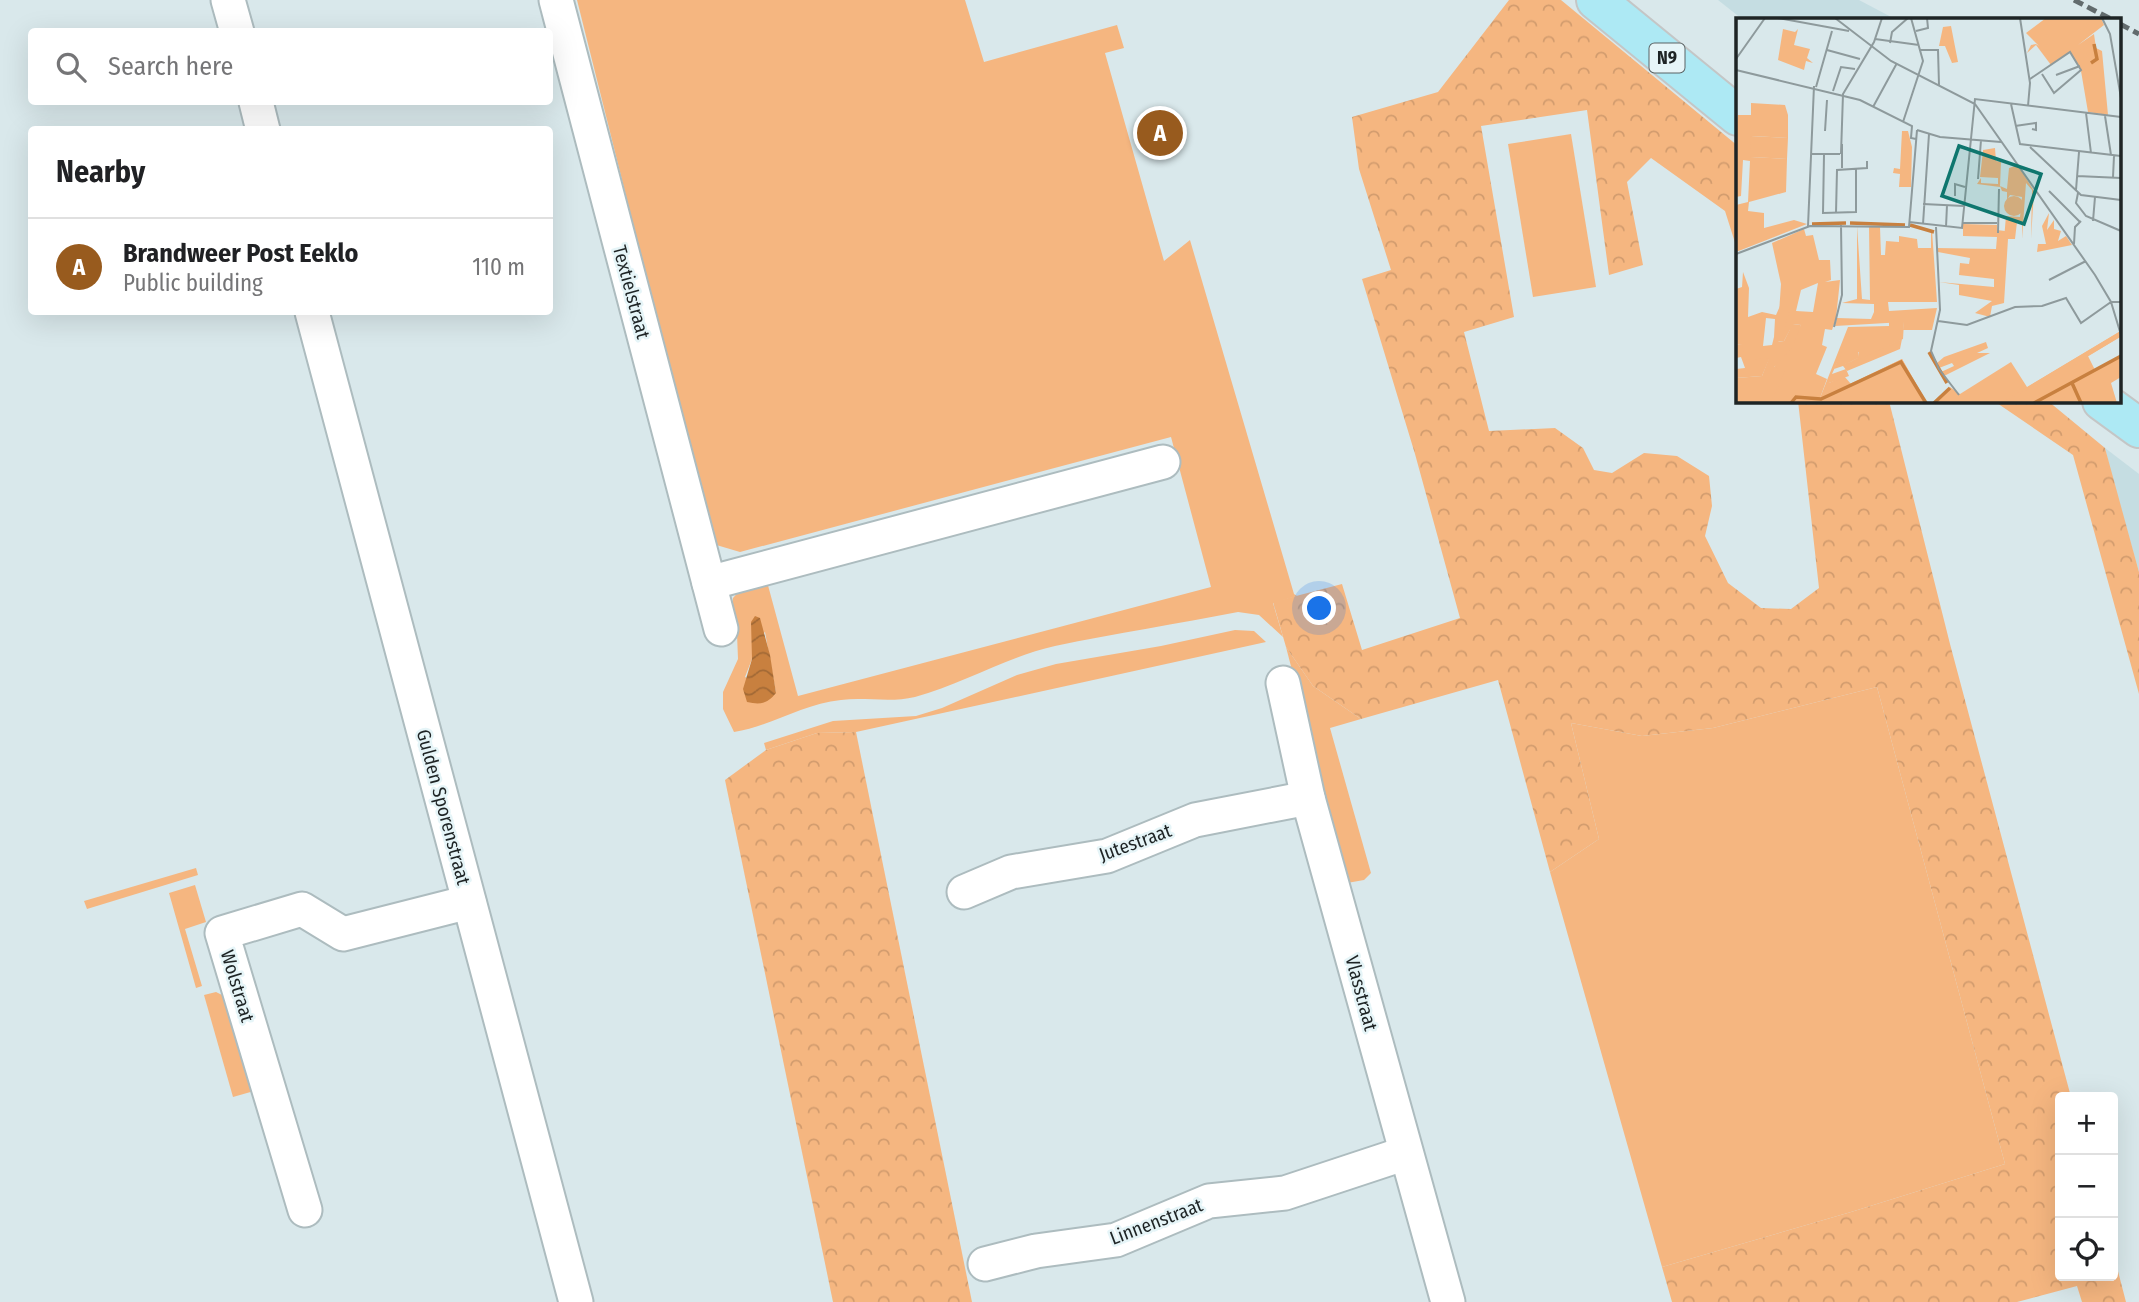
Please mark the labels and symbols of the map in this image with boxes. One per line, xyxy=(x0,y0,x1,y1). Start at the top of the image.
inset map xyxy=(1736,18,2122,402)
road number: N9 xyxy=(1650,44,1684,72)
pin: A xyxy=(1137,107,1183,159)
street label: Textielstraat xyxy=(608,243,655,342)
your location xyxy=(1302,591,1336,625)
street label: Gulden Sporenstraat xyxy=(412,727,476,888)
street label: Jutestraat xyxy=(1096,818,1175,866)
street label: Wolstraat xyxy=(216,947,260,1026)
street label: Vlasstraat xyxy=(1340,953,1383,1034)
street label: Linnenstraat xyxy=(1106,1193,1207,1250)

